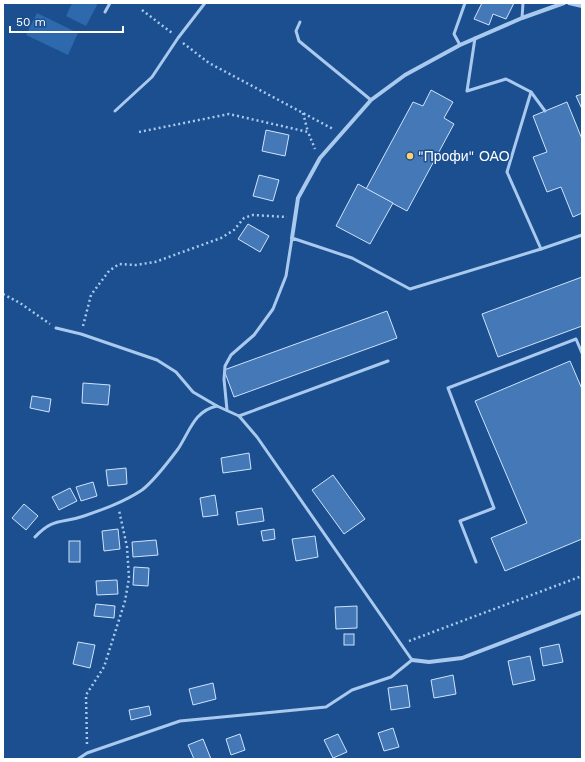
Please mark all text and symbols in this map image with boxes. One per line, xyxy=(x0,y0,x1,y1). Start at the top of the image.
scale bar xyxy=(10,8,123,34)
text: 50 m xyxy=(16,15,46,29)
place label: "Профи" ОАО xyxy=(418,148,510,164)
marker: "Профи" ОАО xyxy=(405,151,415,161)

